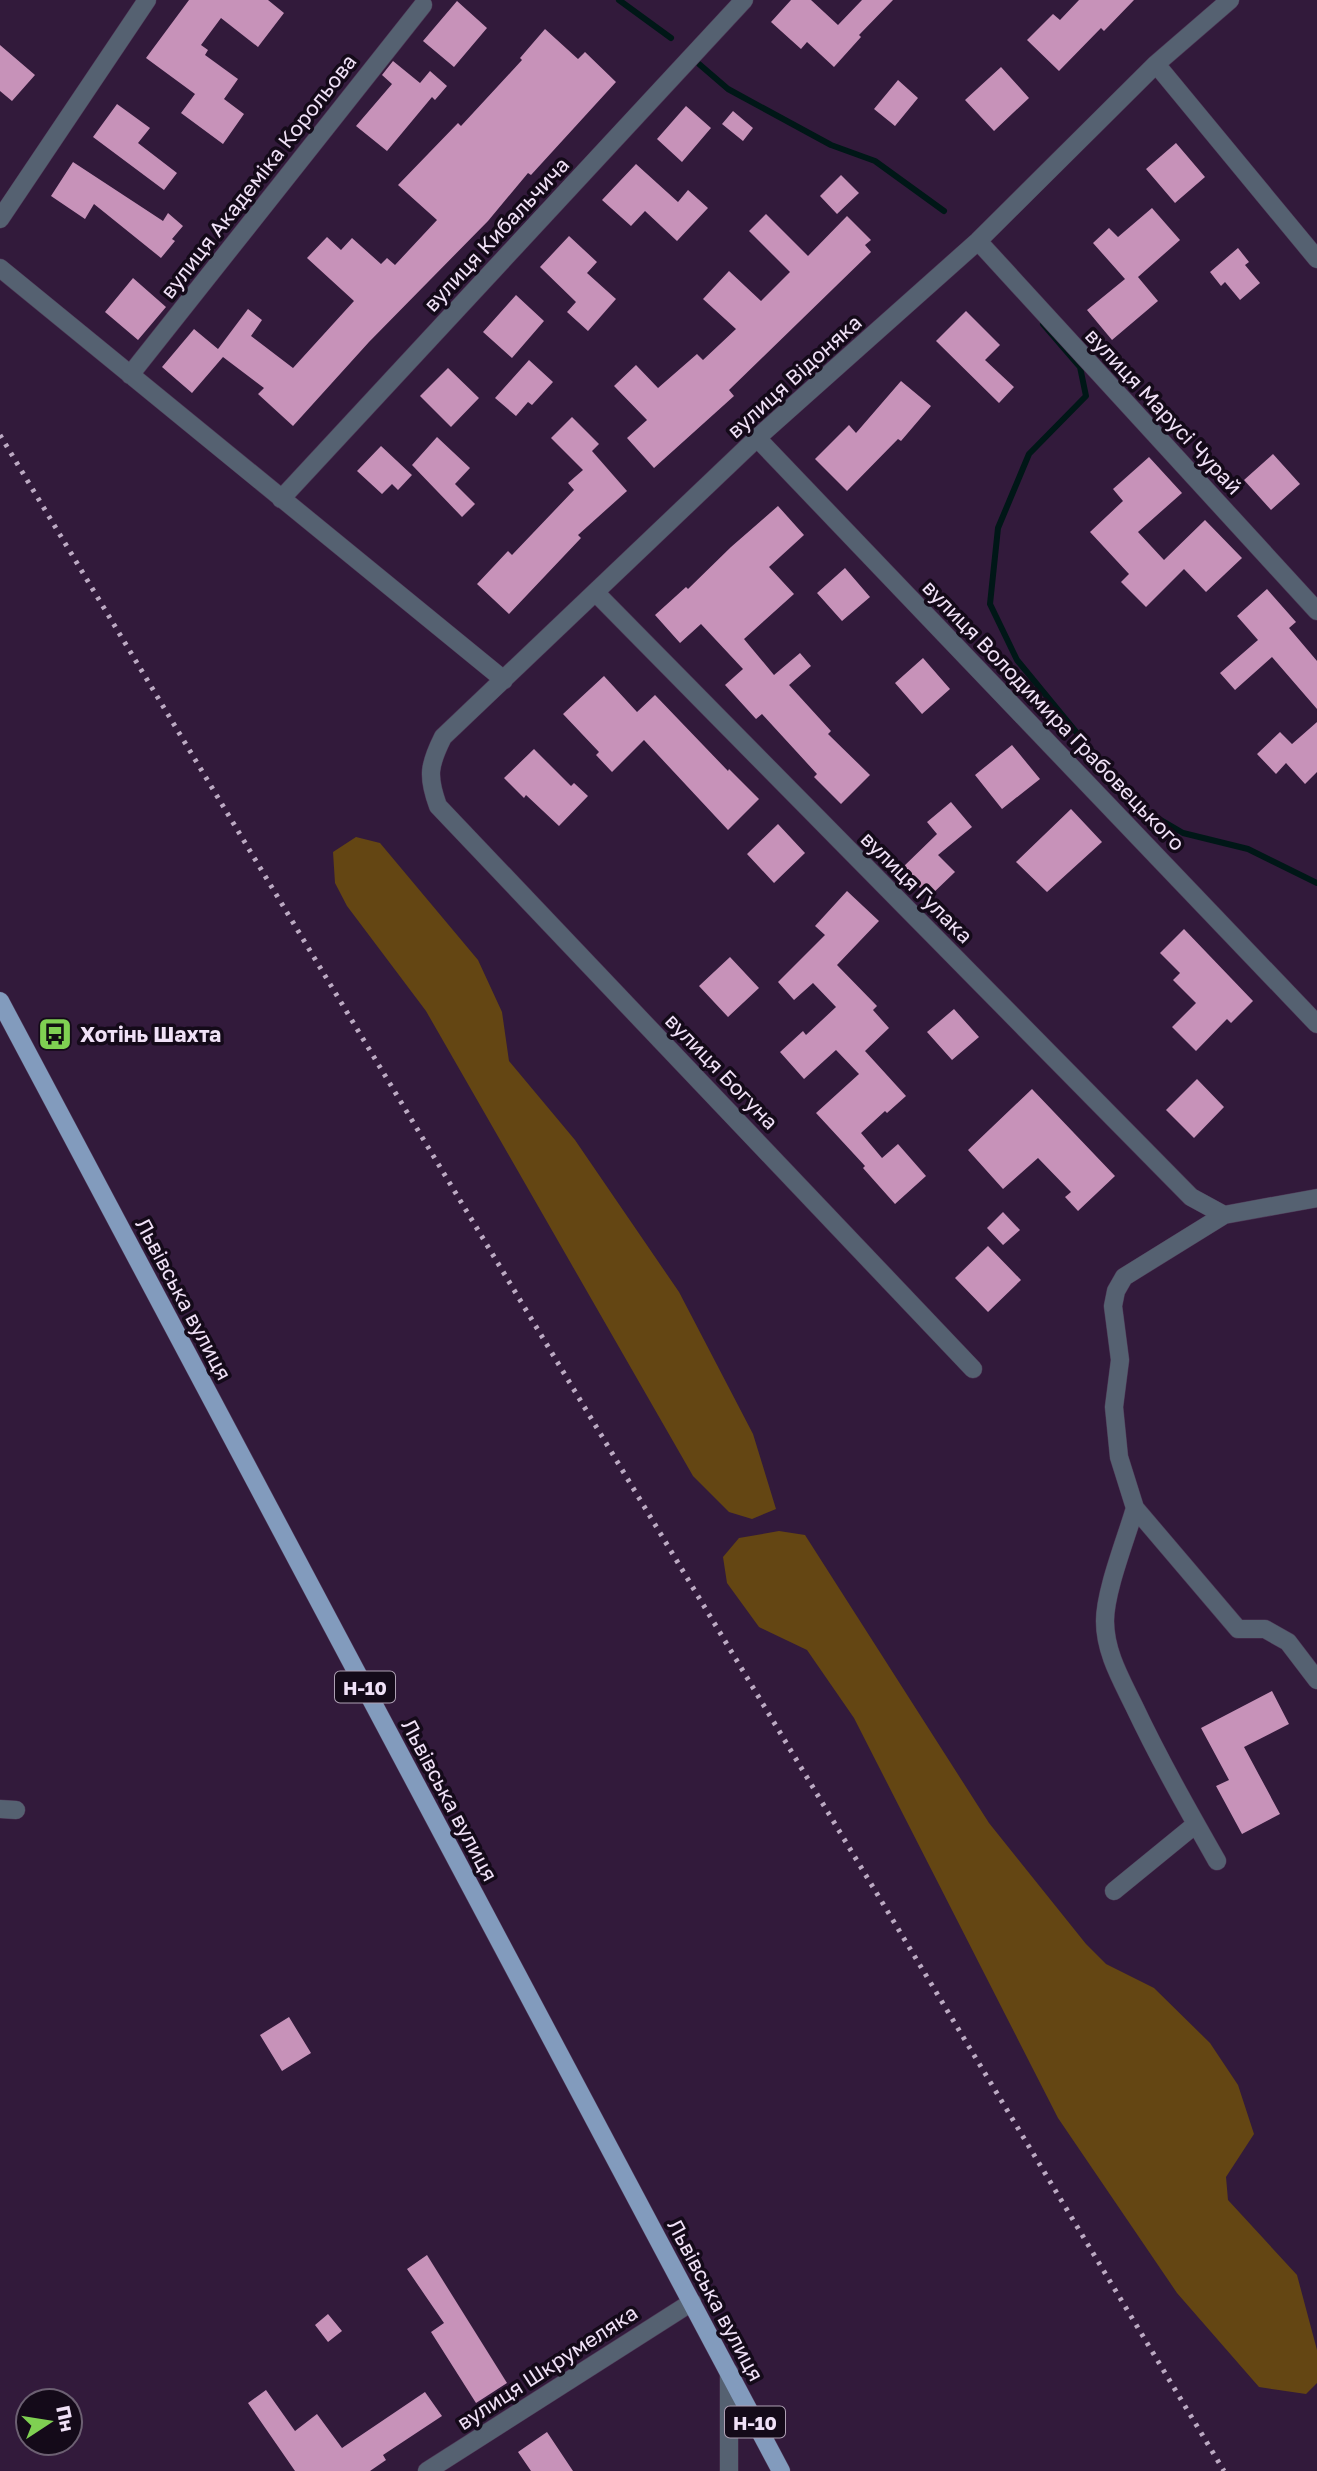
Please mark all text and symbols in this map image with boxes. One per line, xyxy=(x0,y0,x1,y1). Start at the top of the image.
street label: вулиця Академіка Корольова xyxy=(155,49,361,303)
street label: вулиця Кибальчича xyxy=(418,151,574,317)
street label: вулиця Відоняка xyxy=(721,309,867,443)
street label: вулиця Марусі Чурай xyxy=(1080,322,1248,500)
street label: вулиця Володимира Грабовецького xyxy=(917,574,1191,856)
street label: вулиця Гулака xyxy=(856,826,978,948)
street label: вулиця Богуна xyxy=(660,1008,784,1134)
bus stop icon: Хотінь Шахта xyxy=(36,1015,74,1053)
place label: Хотінь Шахта xyxy=(80,1021,221,1047)
street label: Львівська вулиця xyxy=(130,1213,238,1385)
road number: Н-10 xyxy=(335,1672,395,1702)
street label: Львівська вулиця xyxy=(396,1714,504,1886)
street label: Львівська вулиця xyxy=(662,2214,770,2386)
street label: вулиця Шкрумеляка xyxy=(452,2299,642,2435)
north arrow xyxy=(14,2387,84,2457)
text: Пн xyxy=(52,2403,80,2433)
road number: Н-10 xyxy=(725,2406,785,2438)

